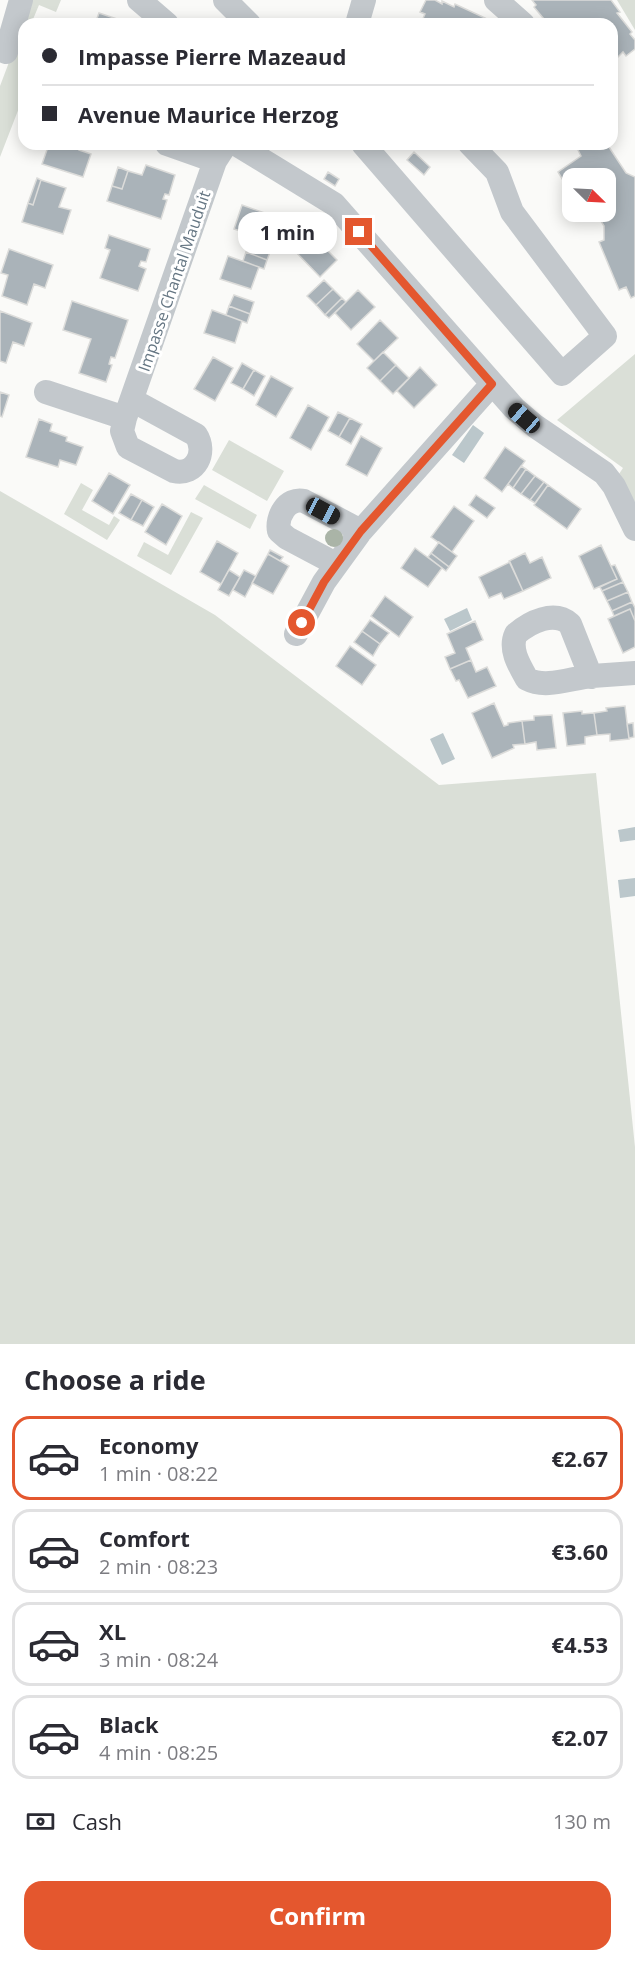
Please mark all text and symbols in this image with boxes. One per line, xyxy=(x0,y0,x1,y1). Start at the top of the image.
text: Impasse Pierre Mazeaud xyxy=(78,41,346,71)
text: Avenue Maurice Herzog xyxy=(78,99,338,129)
north arrow xyxy=(562,168,616,222)
map controls xyxy=(562,168,616,222)
street label: Impasse Chantal Mauduit xyxy=(133,187,215,374)
callout: 1 min xyxy=(239,211,338,253)
route end xyxy=(345,218,372,245)
text: 1 min xyxy=(260,219,315,246)
car xyxy=(505,399,543,437)
car xyxy=(303,495,343,527)
route start xyxy=(288,609,315,636)
text: Choose a ride xyxy=(24,1361,206,1398)
text: Economy xyxy=(99,1430,198,1460)
icon: car xyxy=(27,1431,81,1485)
text: €2.67 xyxy=(551,1443,608,1473)
text: 1 min · 08:22 xyxy=(99,1460,218,1487)
text: Comfort xyxy=(99,1523,190,1553)
icon: car xyxy=(27,1524,81,1578)
text: €3.60 xyxy=(551,1536,608,1566)
text: 2 min · 08:23 xyxy=(99,1553,218,1580)
text: XL xyxy=(99,1616,126,1646)
icon: car xyxy=(27,1617,81,1671)
text: €4.53 xyxy=(551,1629,608,1659)
text: 3 min · 08:24 xyxy=(99,1646,218,1673)
text: Black xyxy=(99,1709,159,1739)
icon: car xyxy=(27,1710,81,1764)
text: €2.07 xyxy=(551,1722,608,1752)
text: 4 min · 08:25 xyxy=(99,1739,218,1766)
icon: cash xyxy=(24,1805,57,1838)
text: Cash xyxy=(72,1806,122,1836)
text: 130 m xyxy=(553,1808,611,1835)
button: Confirm xyxy=(24,1881,611,1950)

